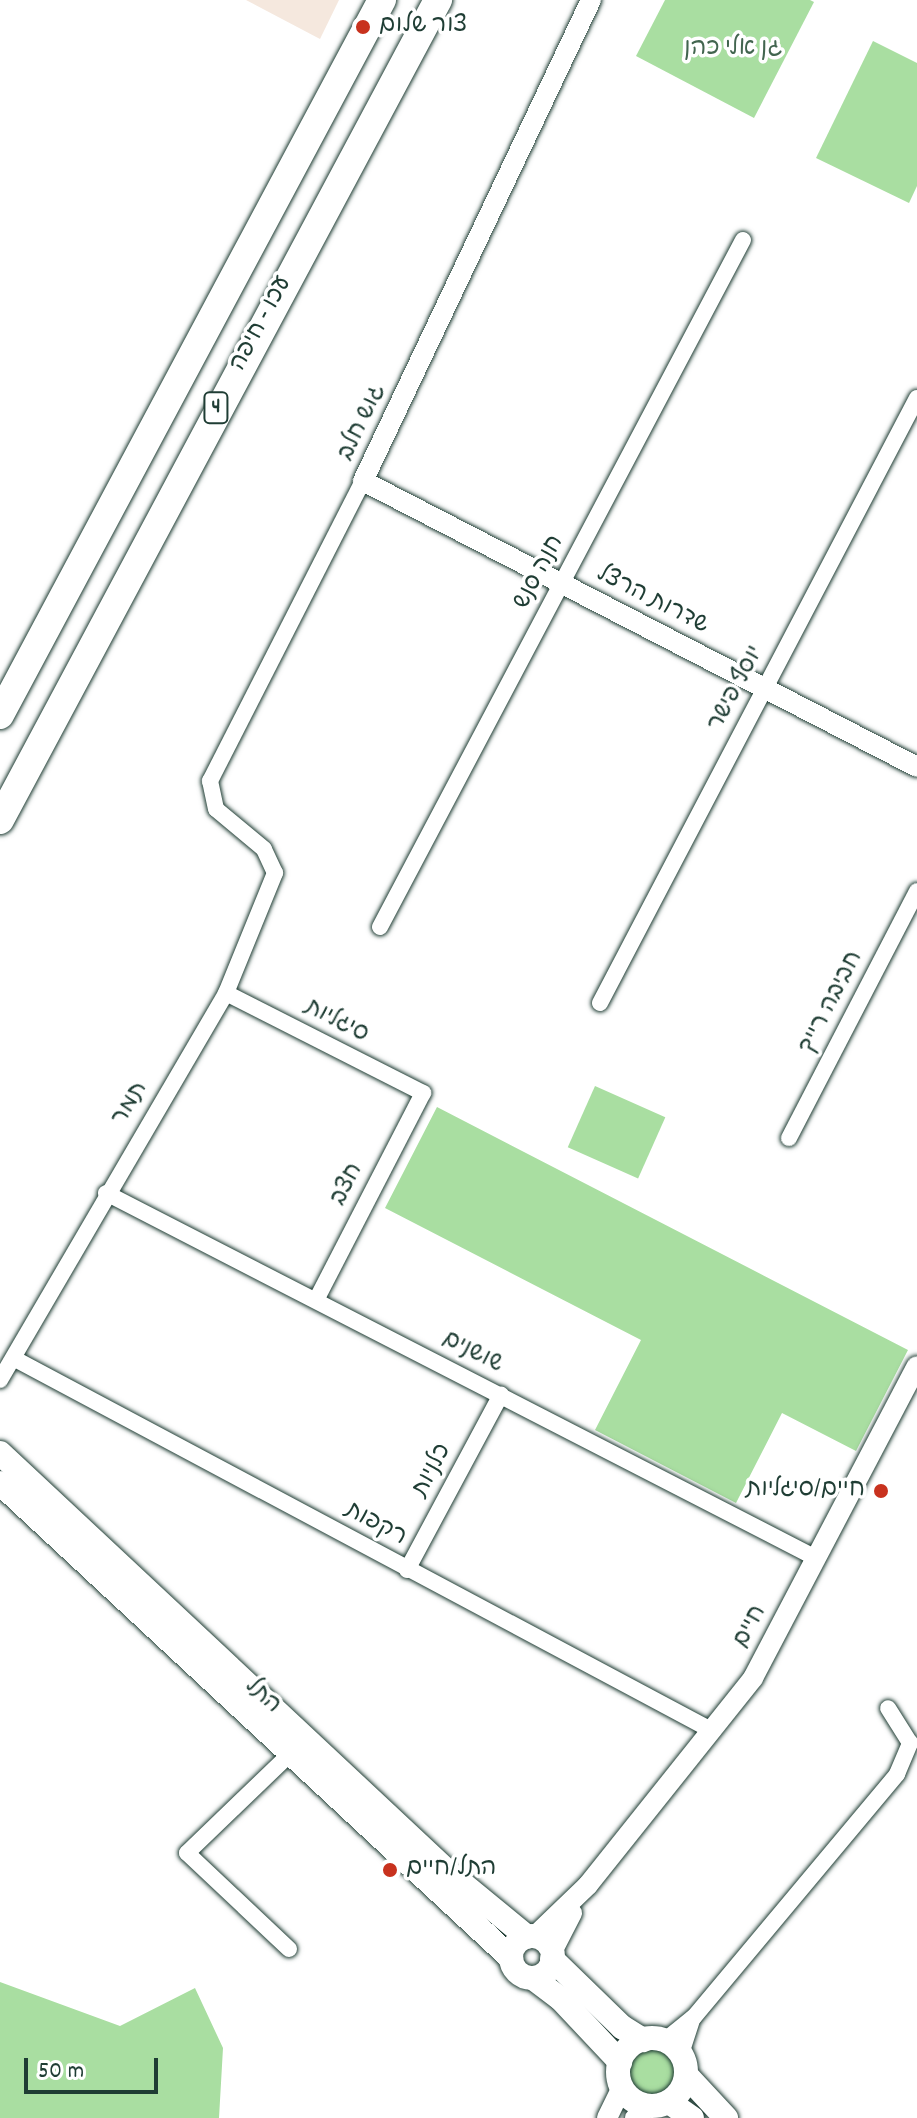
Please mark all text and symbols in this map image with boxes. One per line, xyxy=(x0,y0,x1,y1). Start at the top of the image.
place label: צור שלום xyxy=(379,13,467,41)
marker: צור שלום xyxy=(354,18,372,36)
park label: גן אלי כהן xyxy=(684,36,782,64)
street label: עכו - חיפה xyxy=(225,271,299,377)
street label: גוש חלב xyxy=(333,380,393,466)
road number: 4 xyxy=(202,390,230,426)
street label: חנה סנש xyxy=(509,531,571,615)
street label: שדרות הרצל xyxy=(591,560,713,642)
street label: יוסף פישר xyxy=(703,641,771,737)
street label: חביבה רייך xyxy=(794,947,870,1059)
street label: סיגליות xyxy=(299,994,373,1050)
street label: תמר xyxy=(107,1077,155,1131)
street label: חצב xyxy=(325,1159,371,1211)
street label: שושנים xyxy=(437,1326,507,1380)
street label: כלניות xyxy=(407,1439,459,1503)
place label: חיים/סיגליות xyxy=(746,1477,865,1505)
marker: חיים/סיגליות xyxy=(872,1482,890,1500)
street label: רקפות xyxy=(339,1497,411,1553)
street label: חיים xyxy=(728,1601,774,1653)
street label: התל xyxy=(238,1673,286,1721)
place label: התל/חיים xyxy=(406,1856,496,1884)
marker: התל/חיים xyxy=(381,1861,399,1879)
scale bar xyxy=(28,2042,162,2092)
text: 50 m xyxy=(38,2055,84,2089)

